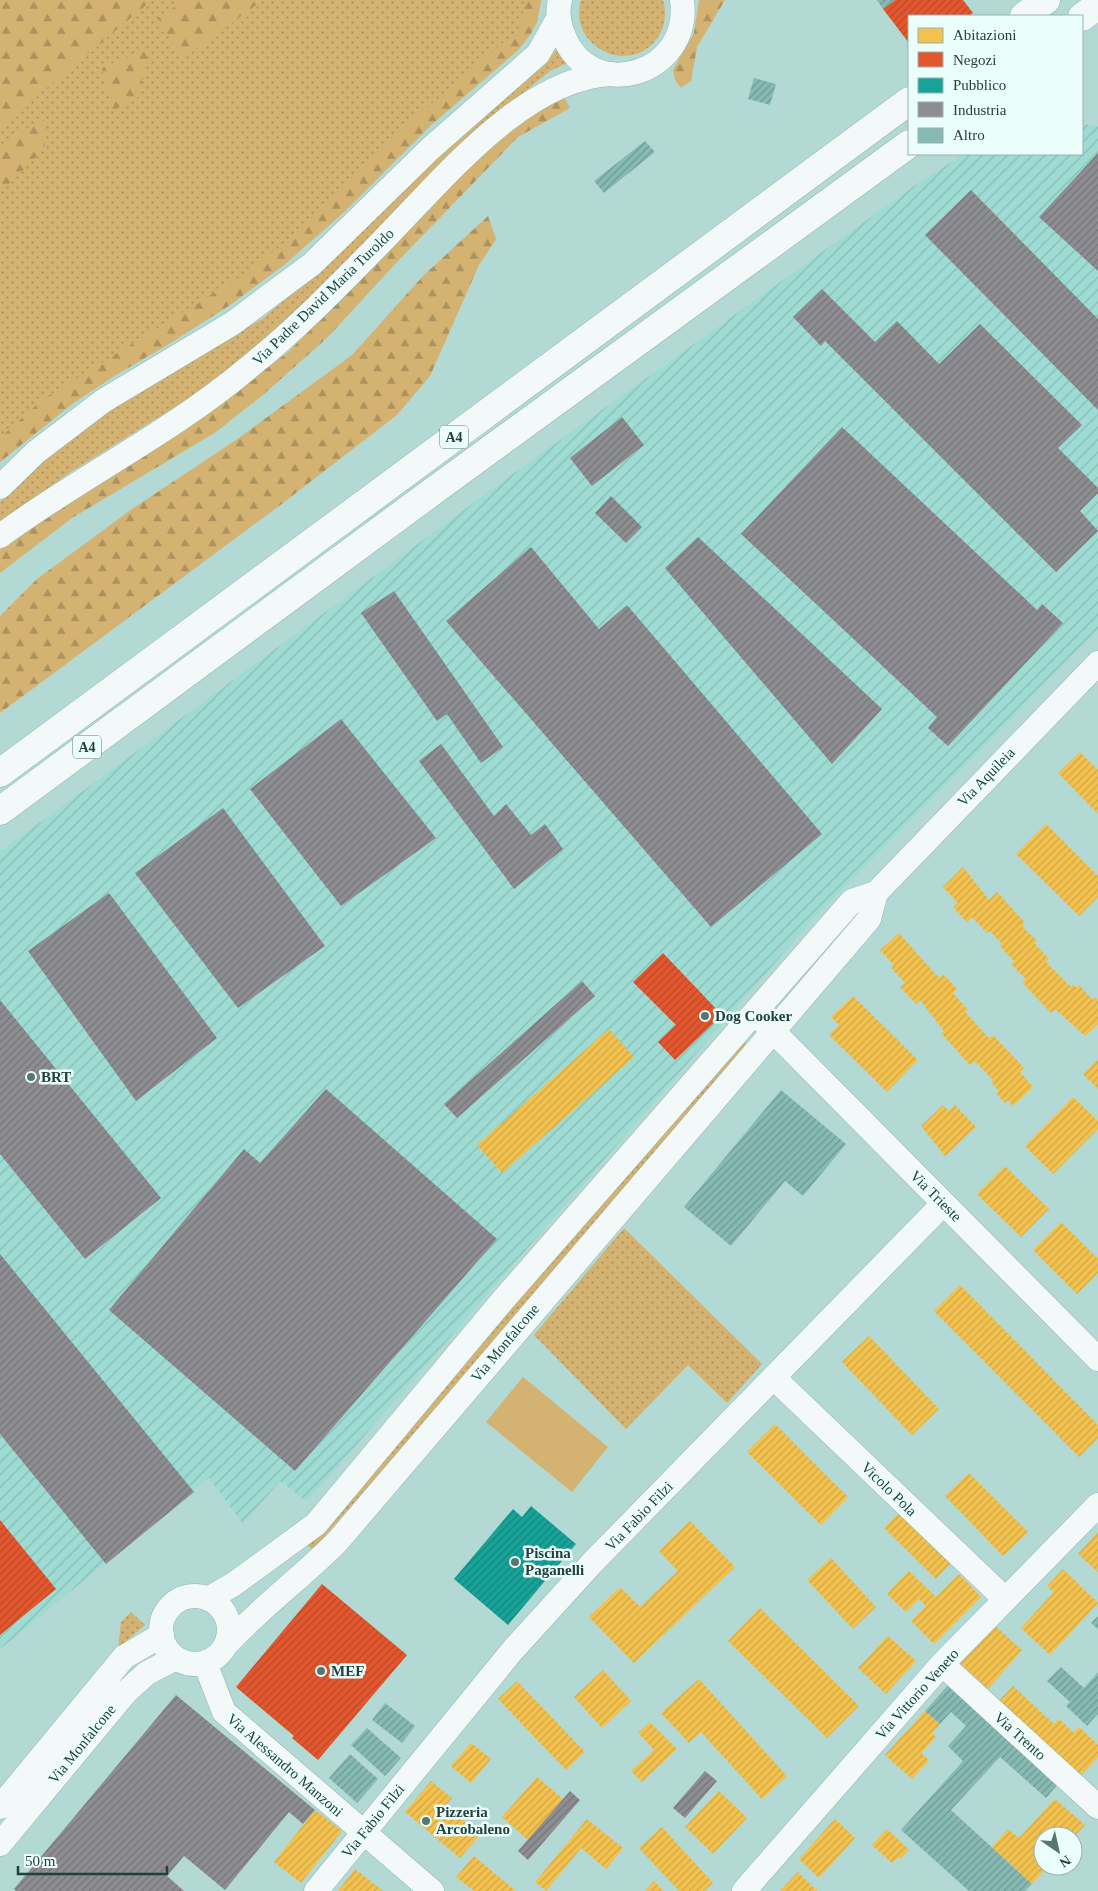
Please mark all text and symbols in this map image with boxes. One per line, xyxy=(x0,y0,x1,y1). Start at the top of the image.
legend xyxy=(908,15,1083,155)
text: Abitazioni xyxy=(953,27,1016,43)
text: Negozi xyxy=(953,52,996,68)
text: Pubblico xyxy=(953,77,1006,93)
text: Industria xyxy=(953,102,1007,118)
text: Altro xyxy=(953,127,985,143)
street label: Via Padre David Maria Turoldo xyxy=(249,225,397,369)
road number: A4 xyxy=(440,426,468,448)
road number: A4 xyxy=(73,736,101,759)
street label: Via Aquileia xyxy=(954,744,1018,810)
place label: Dog Cooker xyxy=(715,1008,792,1024)
marker: Dog Cooker xyxy=(699,1010,711,1022)
place label: BRT xyxy=(41,1069,71,1085)
marker: BRT xyxy=(25,1071,37,1083)
street label: Via Trieste xyxy=(907,1167,965,1225)
street label: Via Monfalcone xyxy=(468,1300,543,1385)
street label: Vicolo Pola xyxy=(858,1459,920,1519)
street label: Via Fabio Filzi xyxy=(602,1478,676,1554)
place label: Piscina Paganelli xyxy=(525,1545,584,1578)
marker: Piscina Paganelli xyxy=(509,1556,521,1568)
street label: Via Vittorio Veneto xyxy=(872,1646,962,1742)
place label: MEF xyxy=(331,1663,364,1679)
marker: MEF xyxy=(315,1665,327,1677)
street label: Via Monfalcone xyxy=(45,1701,119,1787)
street label: Via Trento xyxy=(991,1709,1049,1763)
street label: Via Alessandro Manzoni xyxy=(224,1710,346,1820)
street label: Via Fabio Filzi xyxy=(338,1781,408,1861)
place label: Pizzeria Arcobaleno xyxy=(436,1804,510,1837)
marker: Pizzeria Arcobaleno xyxy=(420,1815,432,1827)
north arrow xyxy=(1033,1826,1083,1876)
scale bar xyxy=(18,1844,166,1876)
text: N xyxy=(1057,1852,1073,1870)
text: 50 m xyxy=(25,1853,56,1869)

